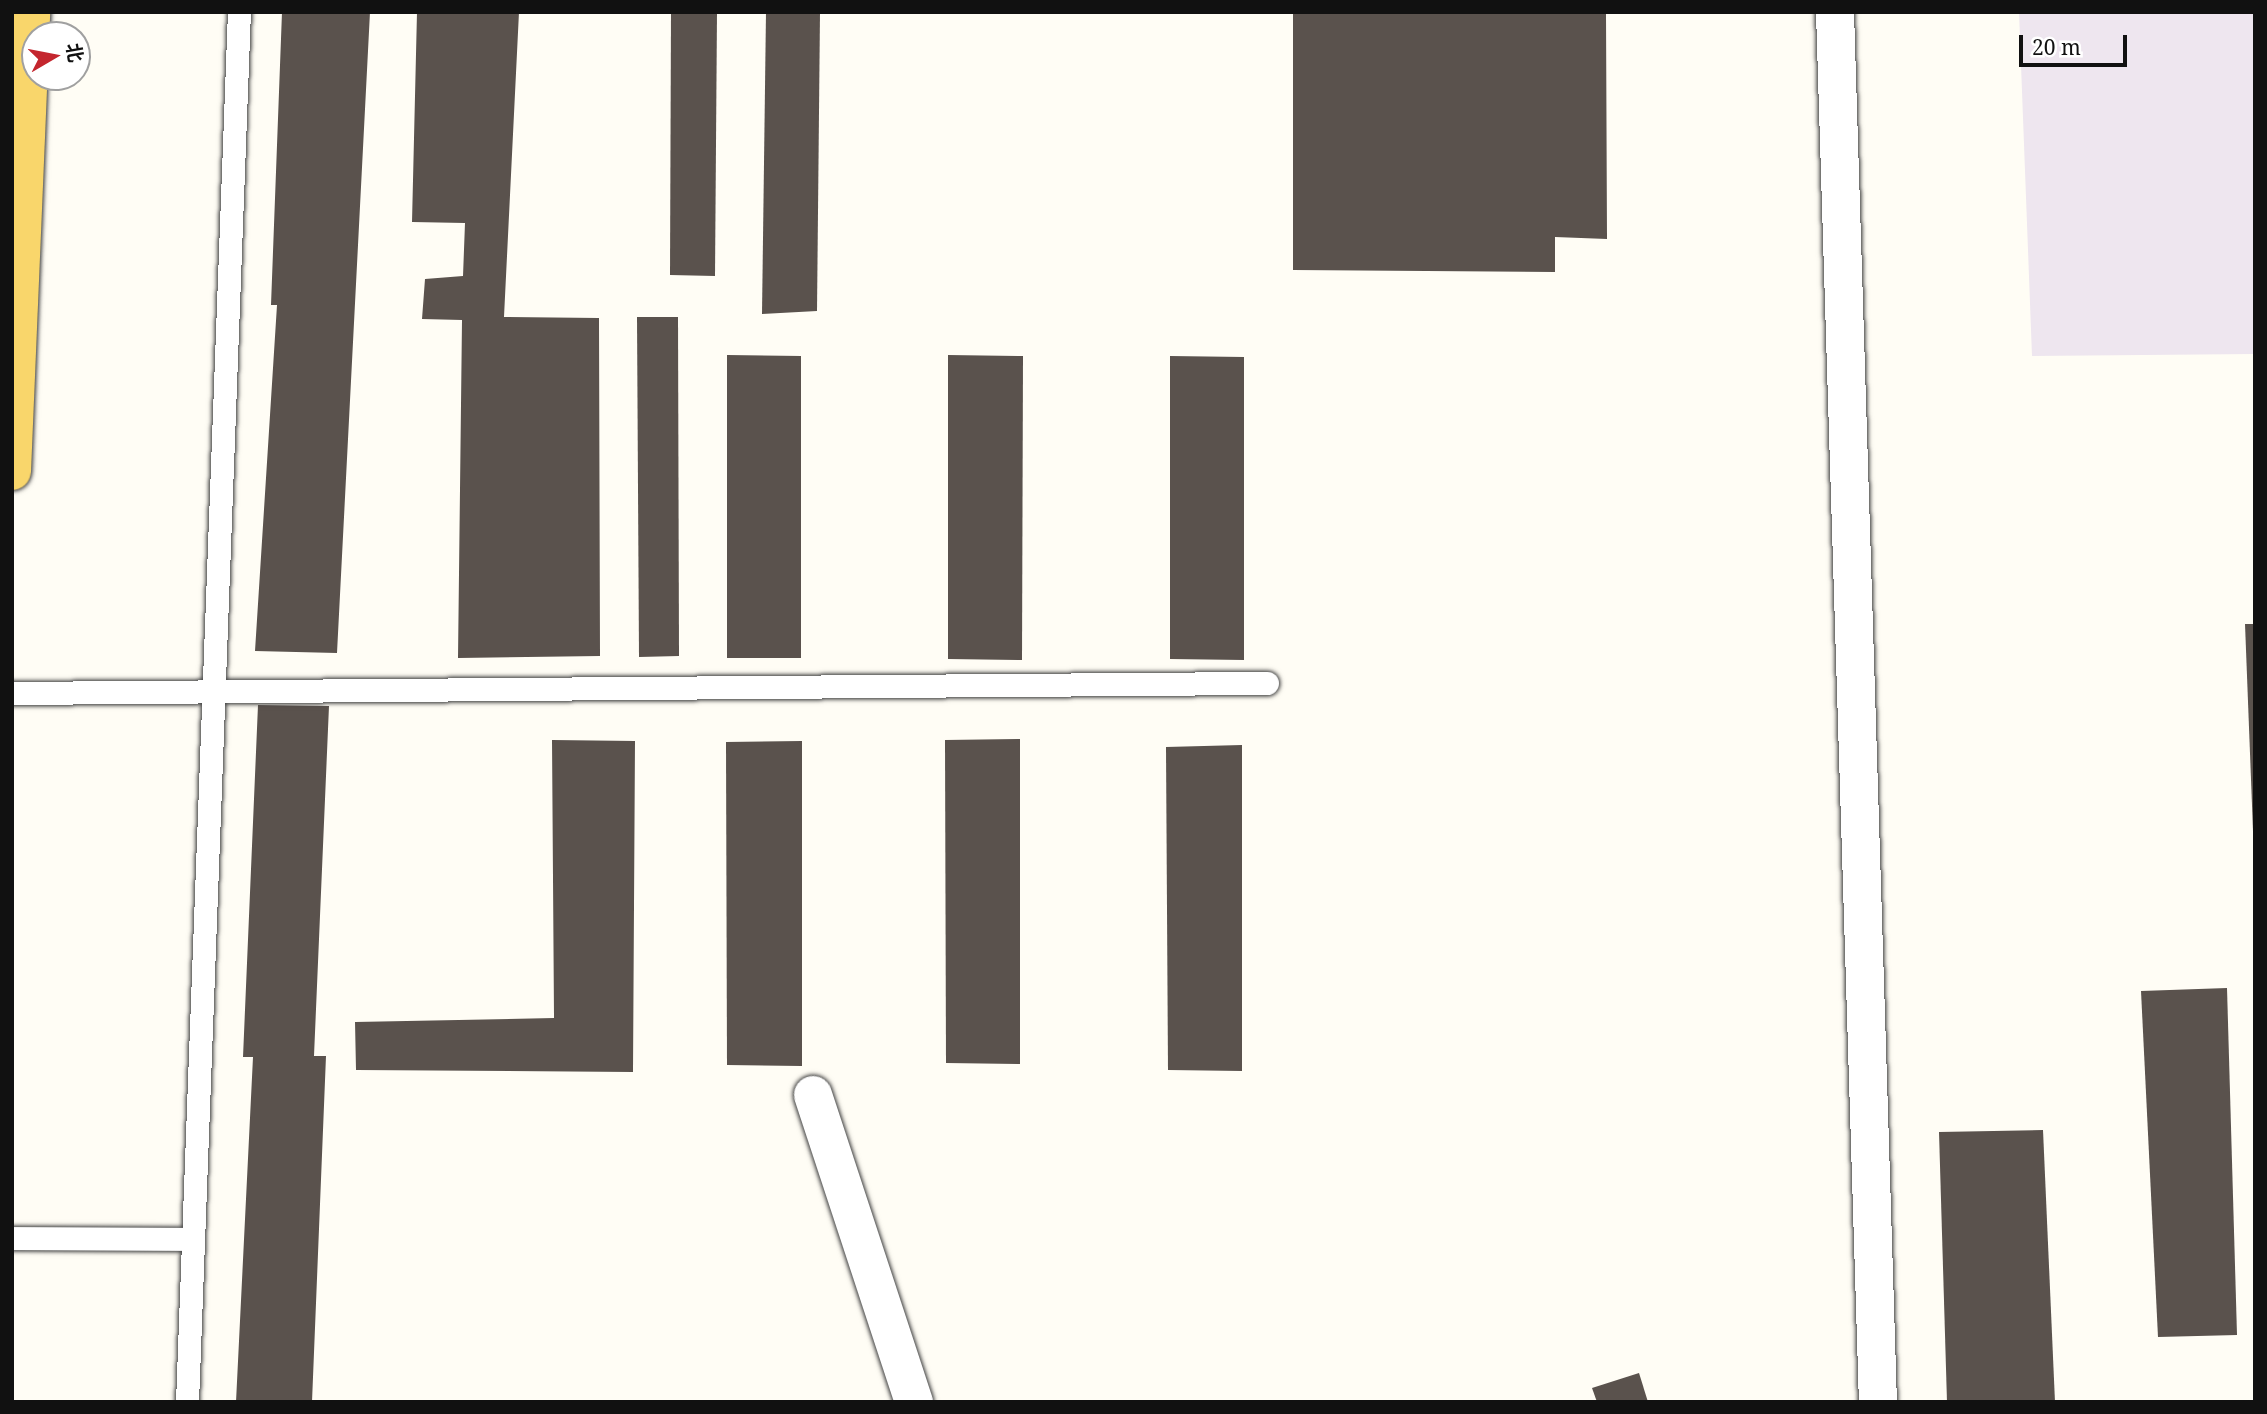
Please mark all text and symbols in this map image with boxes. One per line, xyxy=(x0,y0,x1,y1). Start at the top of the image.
north arrow xyxy=(21,21,91,91)
scale bar xyxy=(2022,21,2130,65)
text: 20 m xyxy=(2032,33,2081,61)
text: 北 xyxy=(60,41,89,64)

